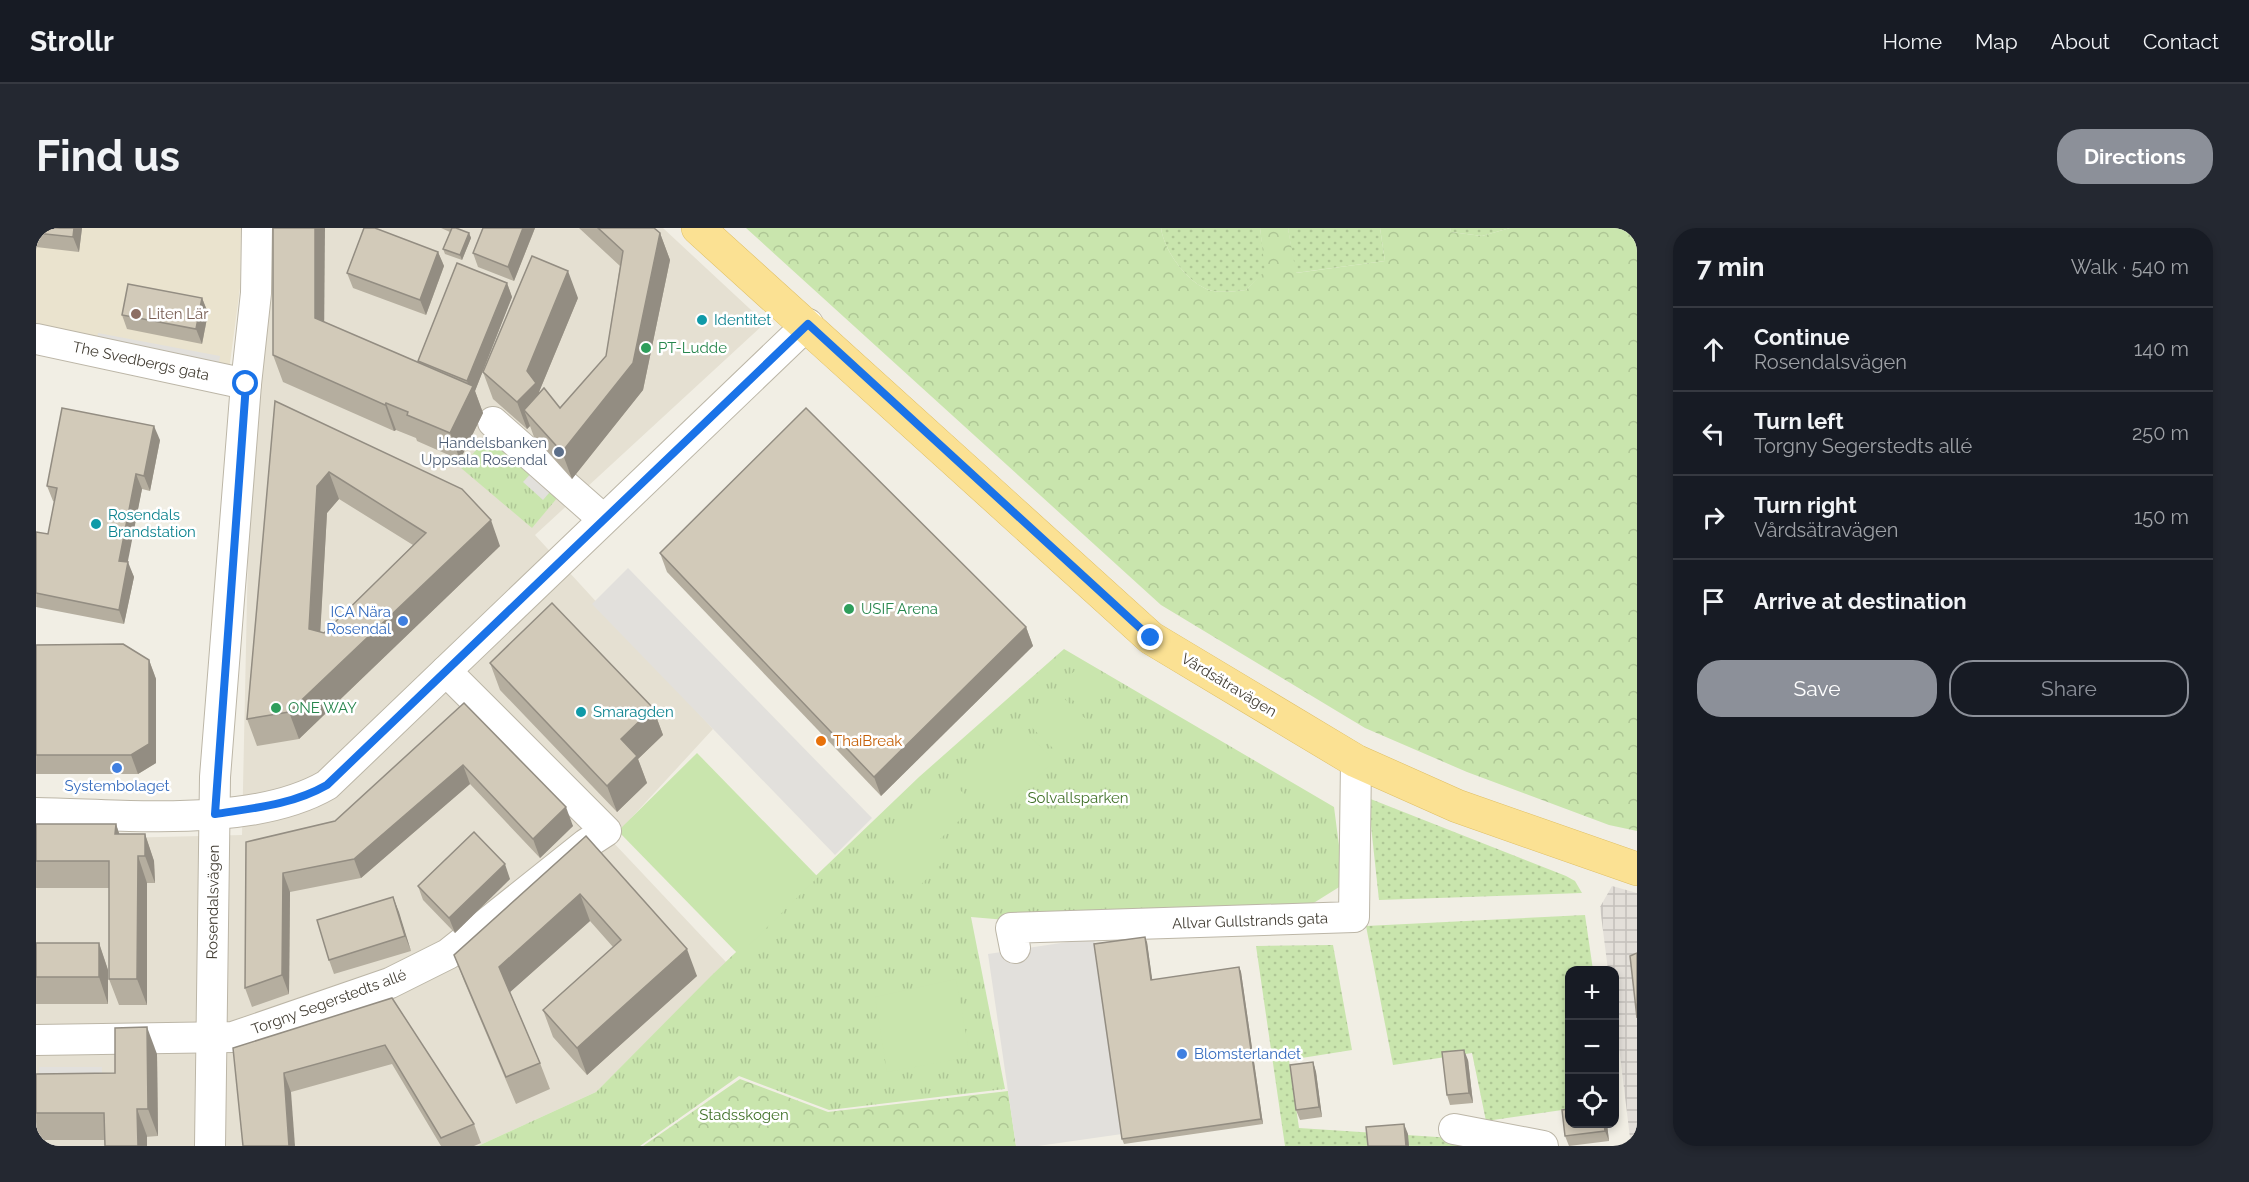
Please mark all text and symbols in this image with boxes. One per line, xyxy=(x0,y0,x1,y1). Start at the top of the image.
text: Strollr xyxy=(30,25,114,58)
text: Home xyxy=(1883,29,1942,54)
text: Map xyxy=(1975,29,2018,54)
text: About xyxy=(2051,29,2110,54)
text: Contact xyxy=(2143,29,2219,54)
button: Directions xyxy=(2057,129,2213,184)
text: Find us xyxy=(36,132,180,181)
text: 7 min xyxy=(1697,252,1764,282)
text: Walk · 540 m xyxy=(2071,255,2189,279)
place label: Liten Lär xyxy=(148,305,209,323)
marker: Liten Lär xyxy=(129,307,143,321)
place label: Identitet xyxy=(714,311,771,329)
marker: Identitet xyxy=(695,313,709,327)
text: Continue xyxy=(1754,324,1850,350)
icon: ahead xyxy=(1697,333,1730,366)
text: 140 m xyxy=(2134,337,2189,361)
street label: The Svedbergs gata xyxy=(71,338,211,384)
place label: PT-Ludde xyxy=(658,339,727,357)
marker: PT-Ludde xyxy=(639,341,653,355)
text: Rosendalsvägen xyxy=(1754,350,1907,374)
route start xyxy=(232,370,258,396)
text: Turn left xyxy=(1754,408,1844,434)
icon: left xyxy=(1697,417,1730,450)
text: 250 m xyxy=(2132,421,2189,445)
place label: Handelsbanken Uppsala Rosendal xyxy=(421,434,548,469)
text: Torgny Segerstedts allé xyxy=(1754,434,1972,458)
marker: Handelsbanken Uppsala Rosendal xyxy=(552,445,566,459)
text: Turn right xyxy=(1754,492,1857,518)
icon: right xyxy=(1697,501,1730,534)
text: 150 m xyxy=(2134,505,2189,529)
place label: Rosendals Brandstation xyxy=(108,506,196,541)
marker: Rosendals Brandstation xyxy=(89,517,103,531)
text: Vårdsätravägen xyxy=(1754,518,1898,542)
icon: arrive xyxy=(1697,585,1730,618)
text: Arrive at destination xyxy=(1754,588,1967,614)
place label: USIF Arena xyxy=(861,600,938,618)
marker: USIF Arena xyxy=(842,602,856,616)
place label: ICA Nära Rosendal xyxy=(326,603,392,638)
marker: ICA Nära Rosendal xyxy=(396,614,410,628)
route end xyxy=(1137,624,1163,650)
street label: Vårdsätravägen xyxy=(1178,649,1280,721)
button: Save xyxy=(1697,660,1937,717)
button: Share xyxy=(1949,660,2189,717)
place label: ONE WAY xyxy=(288,699,357,717)
marker: ONE WAY xyxy=(269,701,283,715)
place label: Smaragden xyxy=(593,703,674,721)
marker: Smaragden xyxy=(574,705,588,719)
place label: ThaiBreak xyxy=(833,732,902,750)
marker: ThaiBreak xyxy=(814,734,828,748)
marker: Systembolaget xyxy=(110,761,124,775)
place label: Systembolaget xyxy=(65,777,169,795)
park label: Solvallsparken xyxy=(1027,789,1129,807)
street label: Rosendalsvägen xyxy=(203,844,223,960)
street label: Allvar Gullstrands gata xyxy=(1172,909,1328,933)
street label: Torgny Segerstedts allé xyxy=(249,965,409,1038)
map controls xyxy=(1565,966,1619,1128)
button: + xyxy=(1565,966,1619,1020)
button: − xyxy=(1565,1020,1619,1074)
place label: Blomsterlandet xyxy=(1194,1045,1301,1063)
marker: Blomsterlandet xyxy=(1175,1047,1189,1061)
button: locate xyxy=(1565,1074,1619,1128)
park label: Stadsskogen xyxy=(699,1106,789,1124)

